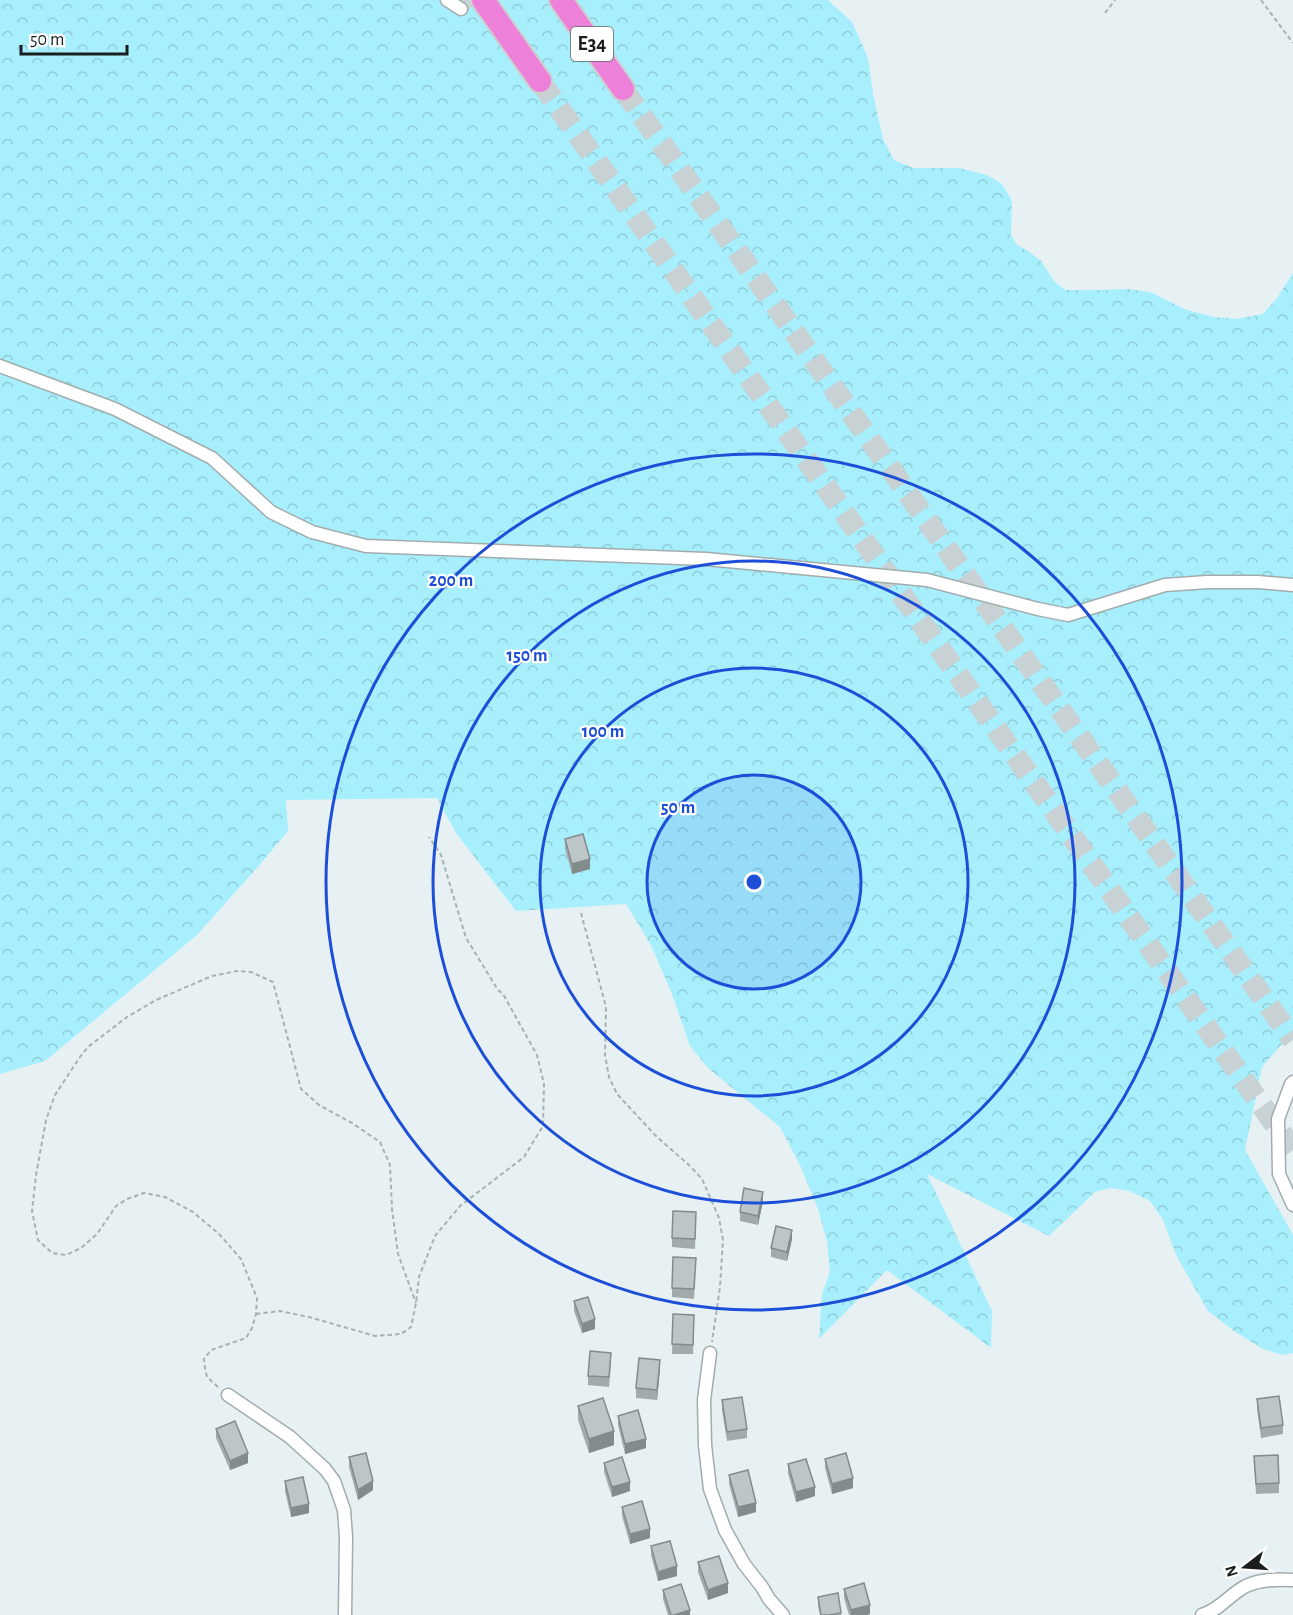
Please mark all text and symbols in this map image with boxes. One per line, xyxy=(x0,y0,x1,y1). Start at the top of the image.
scale bar xyxy=(21,18,128,56)
road number: E34 xyxy=(571,27,613,61)
text: 50 m xyxy=(30,31,64,49)
text: 200 m xyxy=(429,572,473,590)
text: 150 m xyxy=(507,647,547,665)
text: 100 m xyxy=(582,723,624,741)
text: 50 m xyxy=(661,799,695,817)
centre of rings xyxy=(744,872,764,892)
north arrow xyxy=(1215,1537,1275,1597)
text: N xyxy=(1222,1563,1241,1579)

